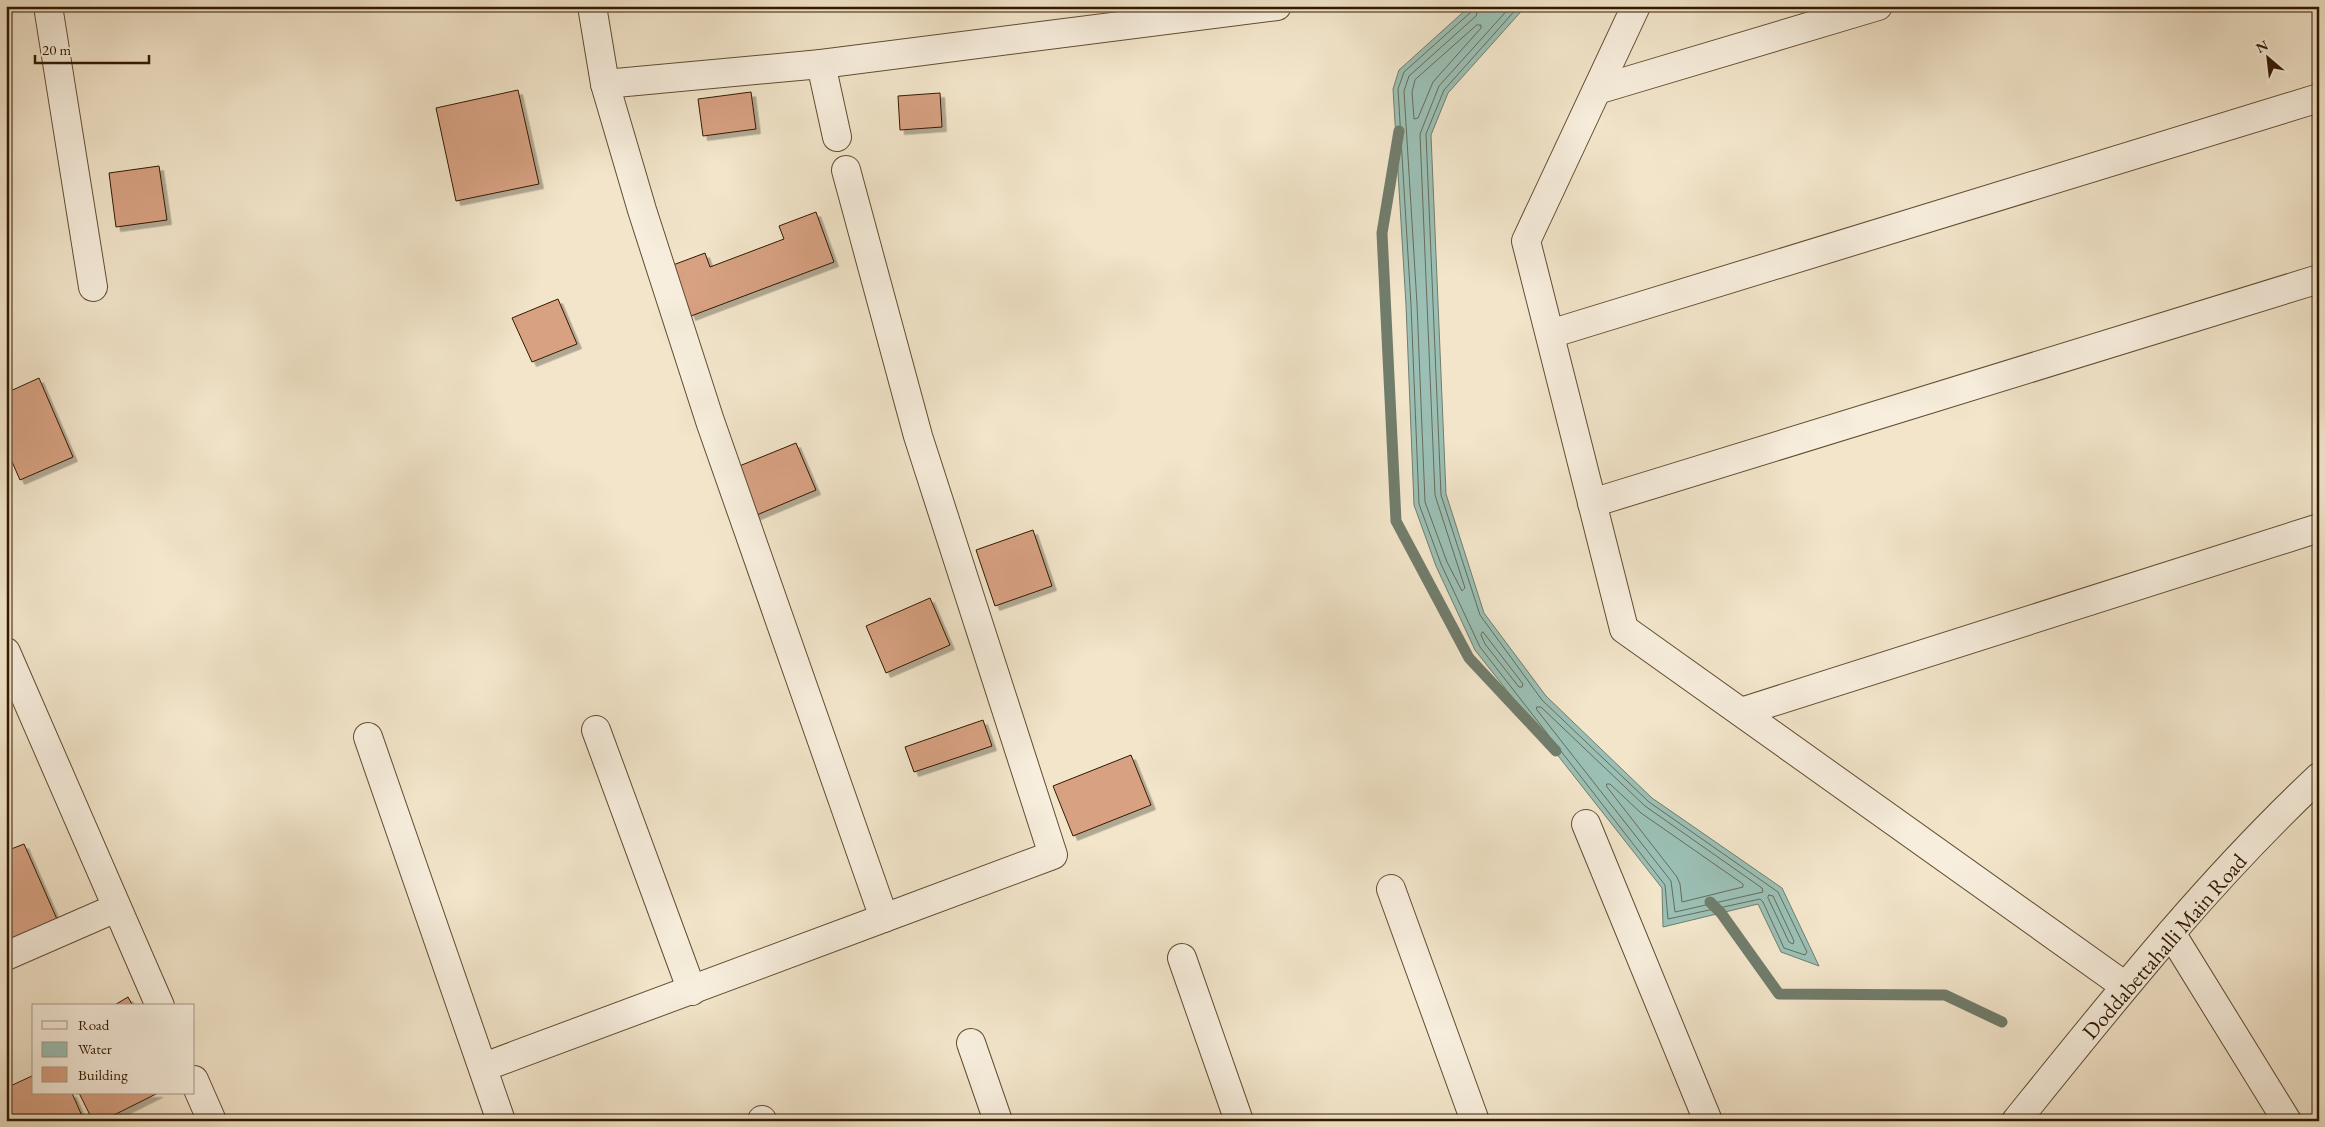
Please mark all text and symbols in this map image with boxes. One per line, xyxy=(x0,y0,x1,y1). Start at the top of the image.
scale bar xyxy=(35,32,149,64)
north arrow xyxy=(2242,32,2292,82)
text: N xyxy=(2253,36,2272,57)
text: 20 m xyxy=(42,40,71,59)
street label: Doddabettahalli Main Road xyxy=(2076,847,2254,1045)
legend xyxy=(32,1004,195,1094)
text: Road xyxy=(78,1015,110,1034)
text: Water xyxy=(78,1039,112,1058)
text: Building xyxy=(78,1065,128,1084)

